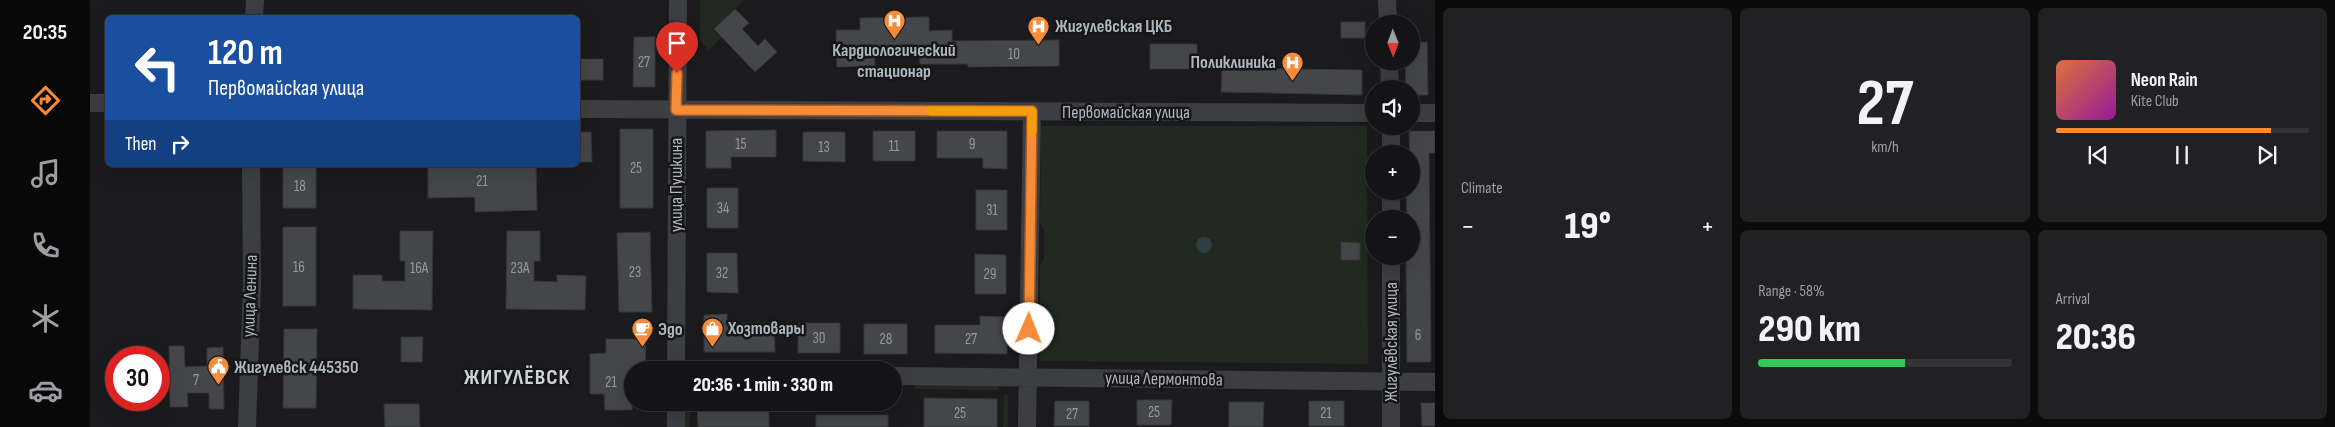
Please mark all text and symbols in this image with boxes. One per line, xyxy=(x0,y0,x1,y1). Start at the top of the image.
hospital icon: Кардиологический стационар xyxy=(882,8,906,39)
hospital icon: Жигулевская ЦКБ xyxy=(1027,14,1051,45)
north arrow xyxy=(1365,15,1420,70)
map controls xyxy=(1365,15,1420,265)
place label: Жигулевская ЦКБ xyxy=(1055,16,1172,37)
text: 20:35 xyxy=(23,19,67,46)
pin xyxy=(656,22,698,73)
icon: arrive xyxy=(663,29,691,57)
text: 120 m xyxy=(208,32,283,75)
icon: left xyxy=(125,35,190,100)
place label: Кардиологический стационар xyxy=(832,40,956,82)
house number: 10 xyxy=(1008,45,1020,64)
hospital icon: Поликлиника xyxy=(1280,50,1304,81)
place label: Поликлиника xyxy=(1191,52,1276,73)
house number: 27 xyxy=(638,53,650,72)
text: 27 xyxy=(1857,66,1913,144)
text: Neon Rain xyxy=(2131,69,2198,92)
text: Первомайская улица xyxy=(208,75,364,102)
button: sound xyxy=(1365,80,1420,135)
icon: directions xyxy=(28,83,63,118)
text: Kite Club xyxy=(2131,92,2179,111)
street label: Первомайская улица xyxy=(1062,102,1190,123)
icon: right xyxy=(166,130,194,158)
text: Then xyxy=(125,133,156,156)
house number: 15 xyxy=(735,135,747,154)
house number: 9 xyxy=(969,135,975,154)
house number: 11 xyxy=(889,137,900,156)
street label: улица Пушкина xyxy=(666,138,687,232)
house number: 13 xyxy=(818,138,830,157)
text: km/h xyxy=(1871,138,1899,157)
icon: previous xyxy=(2084,141,2112,169)
icon: pause xyxy=(2168,141,2196,169)
icon: next xyxy=(2253,141,2281,169)
button: + xyxy=(1365,145,1420,200)
icon: music xyxy=(28,156,63,191)
house number: 25 xyxy=(630,159,642,178)
house number: 21 xyxy=(476,172,488,191)
house number: 18 xyxy=(294,177,306,196)
text: Climate xyxy=(1461,179,1503,198)
house number: 34 xyxy=(717,199,729,218)
house number: 31 xyxy=(986,201,999,220)
text: 19° xyxy=(1565,204,1611,249)
button: − xyxy=(1365,210,1420,265)
text: − xyxy=(1461,210,1475,243)
text: + xyxy=(1701,210,1714,243)
icon: phone xyxy=(28,228,63,263)
street label: улица Ленина xyxy=(238,254,262,338)
house number: 16 xyxy=(293,258,305,277)
house number: 16А xyxy=(410,259,429,278)
house number: 23А xyxy=(511,259,530,278)
house number: 23 xyxy=(629,263,641,282)
house number: 32 xyxy=(716,264,728,283)
house number: 29 xyxy=(984,265,996,284)
street label: Жигулёвская улица xyxy=(1381,282,1402,402)
text: Range · 58% xyxy=(1758,282,1825,301)
text: Arrival xyxy=(2056,290,2090,309)
icon: climate xyxy=(28,301,63,336)
position arrow xyxy=(1002,302,1054,354)
text: 290 km xyxy=(1758,307,1861,352)
text: 20:36 xyxy=(2056,315,2136,360)
shop icon: Хозтовары xyxy=(700,316,724,347)
cafe icon: Эдо xyxy=(630,317,654,348)
place label: Хозтовары xyxy=(727,318,805,339)
place label: Эдо xyxy=(658,319,683,340)
house number: 6 xyxy=(1415,326,1421,345)
house number: 30 xyxy=(813,329,825,348)
house number: 28 xyxy=(880,330,892,349)
house number: 27 xyxy=(965,330,977,349)
speed limit sign: 30 xyxy=(105,346,170,411)
public building icon: Жигулевск 445350 xyxy=(206,355,230,386)
place label: Жигулевск 445350 xyxy=(234,357,359,378)
district label: ЖИГУЛЁВСК xyxy=(464,364,570,391)
street label: улица Лермонтова xyxy=(1105,367,1223,391)
house number: 7 xyxy=(193,371,199,390)
icon: car xyxy=(28,373,63,408)
house number: 21 xyxy=(605,373,617,392)
text: 20:36 · 1 min · 330 m xyxy=(693,374,833,397)
house number: 25 xyxy=(1148,403,1160,422)
house number: 25 xyxy=(954,404,966,423)
house number: 21 xyxy=(1320,404,1332,423)
house number: 27 xyxy=(1066,405,1078,424)

